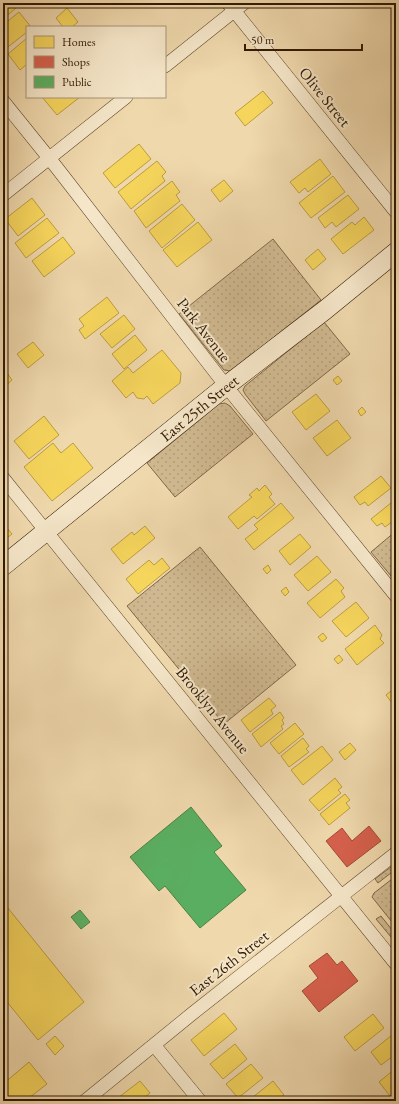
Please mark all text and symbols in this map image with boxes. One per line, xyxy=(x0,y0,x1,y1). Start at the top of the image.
legend xyxy=(26,26,166,98)
scale bar xyxy=(245,26,362,52)
text: 50 m xyxy=(251,32,275,48)
text: Homes xyxy=(62,34,96,50)
text: Shops xyxy=(62,54,90,70)
street label: Olive Street xyxy=(294,63,356,131)
text: Public xyxy=(62,74,92,90)
street label: Park Avenue xyxy=(172,293,236,367)
street label: East 25th Street xyxy=(155,370,243,446)
street label: Brooklyn Avenue xyxy=(171,662,255,758)
street label: East 26th Street xyxy=(185,925,273,1001)

